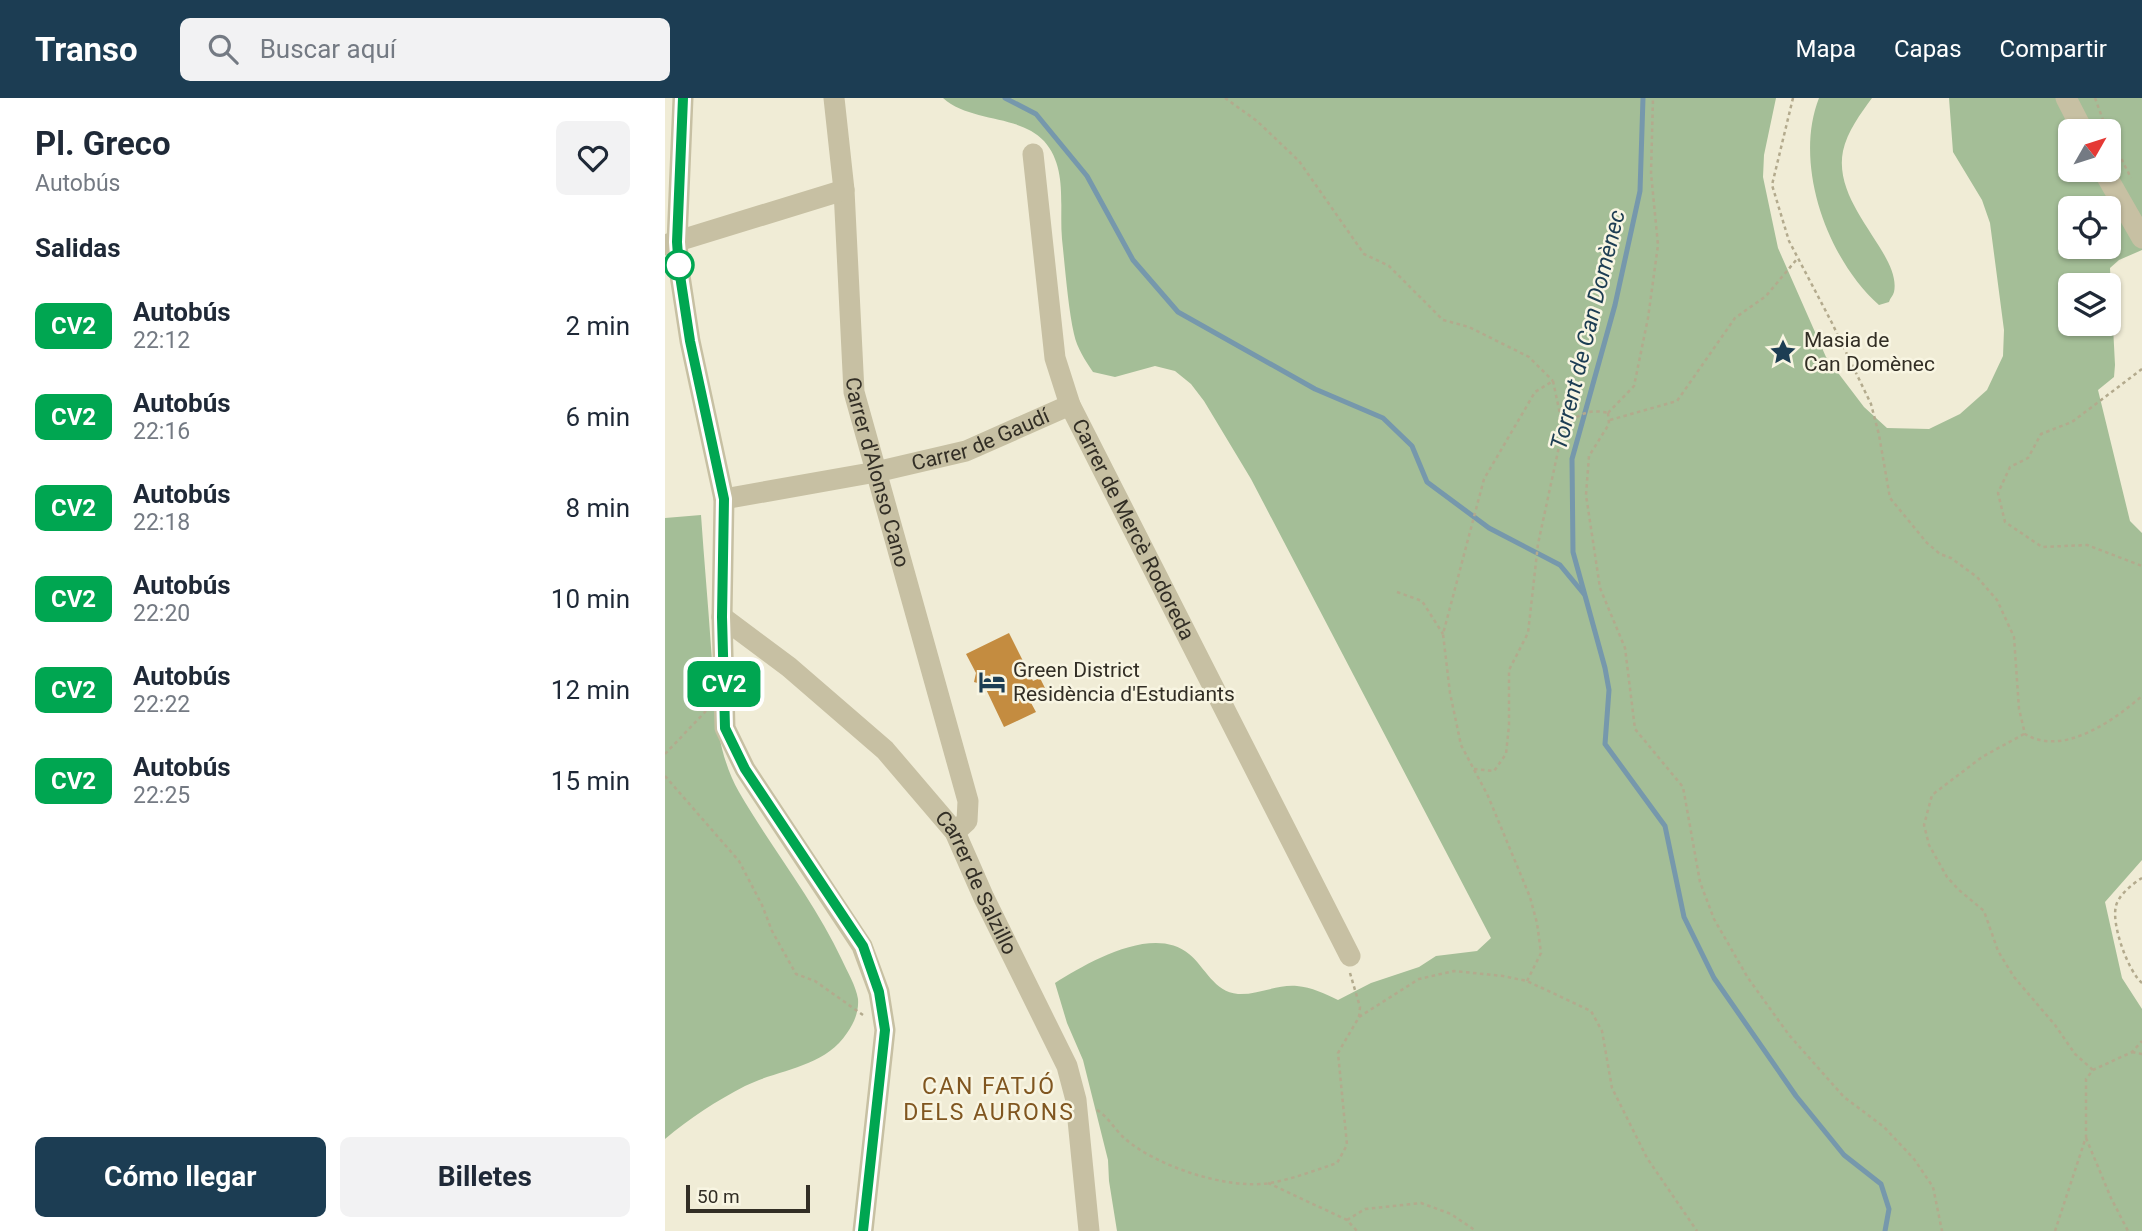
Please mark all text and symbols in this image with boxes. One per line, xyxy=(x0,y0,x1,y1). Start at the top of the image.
search box xyxy=(180,18,670,81)
text: Transo xyxy=(35,30,138,69)
icon: search xyxy=(204,30,242,68)
text: Buscar aquí xyxy=(260,34,396,64)
text: Mapa xyxy=(1795,35,1856,63)
text: Capas xyxy=(1894,35,1962,63)
text: Compartir xyxy=(2000,35,2107,63)
north arrow xyxy=(2058,119,2121,182)
map controls xyxy=(2058,119,2121,336)
button: heart xyxy=(556,121,630,195)
text: Pl. Greco xyxy=(35,124,171,163)
text: Autobús xyxy=(35,170,120,197)
button: locate xyxy=(2058,196,2121,259)
water label: Torrent de Can Domènec xyxy=(1545,207,1631,453)
text: Salidas xyxy=(35,233,121,263)
unlabelled marker xyxy=(664,250,694,280)
button: layers xyxy=(2058,273,2121,336)
text: Autobús xyxy=(133,297,231,327)
text: 2 min xyxy=(565,311,630,341)
text: CV2 xyxy=(51,312,96,340)
text: 22:12 xyxy=(133,327,190,354)
place label: Masia de Can Domènec xyxy=(1804,328,1935,376)
place icon: Masia de Can Domènec xyxy=(1768,337,1798,367)
street label: Carrer d'Alonso Cano xyxy=(841,377,914,570)
text: Autobús xyxy=(133,388,231,418)
text: 6 min xyxy=(565,402,630,432)
text: CV2 xyxy=(51,403,96,431)
street label: Carrer de Gaudí xyxy=(909,403,1054,475)
street label: Carrer de Mercè Rodoreda xyxy=(1067,415,1199,644)
text: 22:16 xyxy=(133,418,190,445)
text: Autobús xyxy=(133,479,231,509)
text: 8 min xyxy=(565,493,630,523)
text: CV2 xyxy=(51,494,96,522)
text: 22:18 xyxy=(133,509,190,536)
text: Autobús xyxy=(133,570,231,600)
text: 10 min xyxy=(551,584,630,614)
text: CV2 xyxy=(51,585,96,613)
text: 22:20 xyxy=(133,600,190,627)
place label: Green District Residència d'Estudiants xyxy=(1013,658,1235,706)
text: Autobús xyxy=(133,661,231,691)
line badge: CV2 xyxy=(684,661,764,707)
hotel icon: Green District Residència d'Estudiants xyxy=(977,667,1007,697)
text: CV2 xyxy=(701,670,747,698)
text: 12 min xyxy=(551,675,630,705)
text: CV2 xyxy=(51,676,96,704)
text: 22:22 xyxy=(133,691,190,718)
text: Autobús xyxy=(133,752,231,782)
text: 15 min xyxy=(551,766,630,796)
text: CV2 xyxy=(51,767,96,795)
text: 22:25 xyxy=(133,782,190,809)
street label: Carrer de Salzillo xyxy=(930,806,1022,958)
district label: CAN FATJÓ DELS AURONS xyxy=(903,1072,1075,1126)
button: Cómo llegar xyxy=(35,1137,326,1217)
button: Billetes xyxy=(340,1137,630,1217)
scale bar xyxy=(686,1182,810,1214)
text: 50 m xyxy=(697,1185,740,1208)

